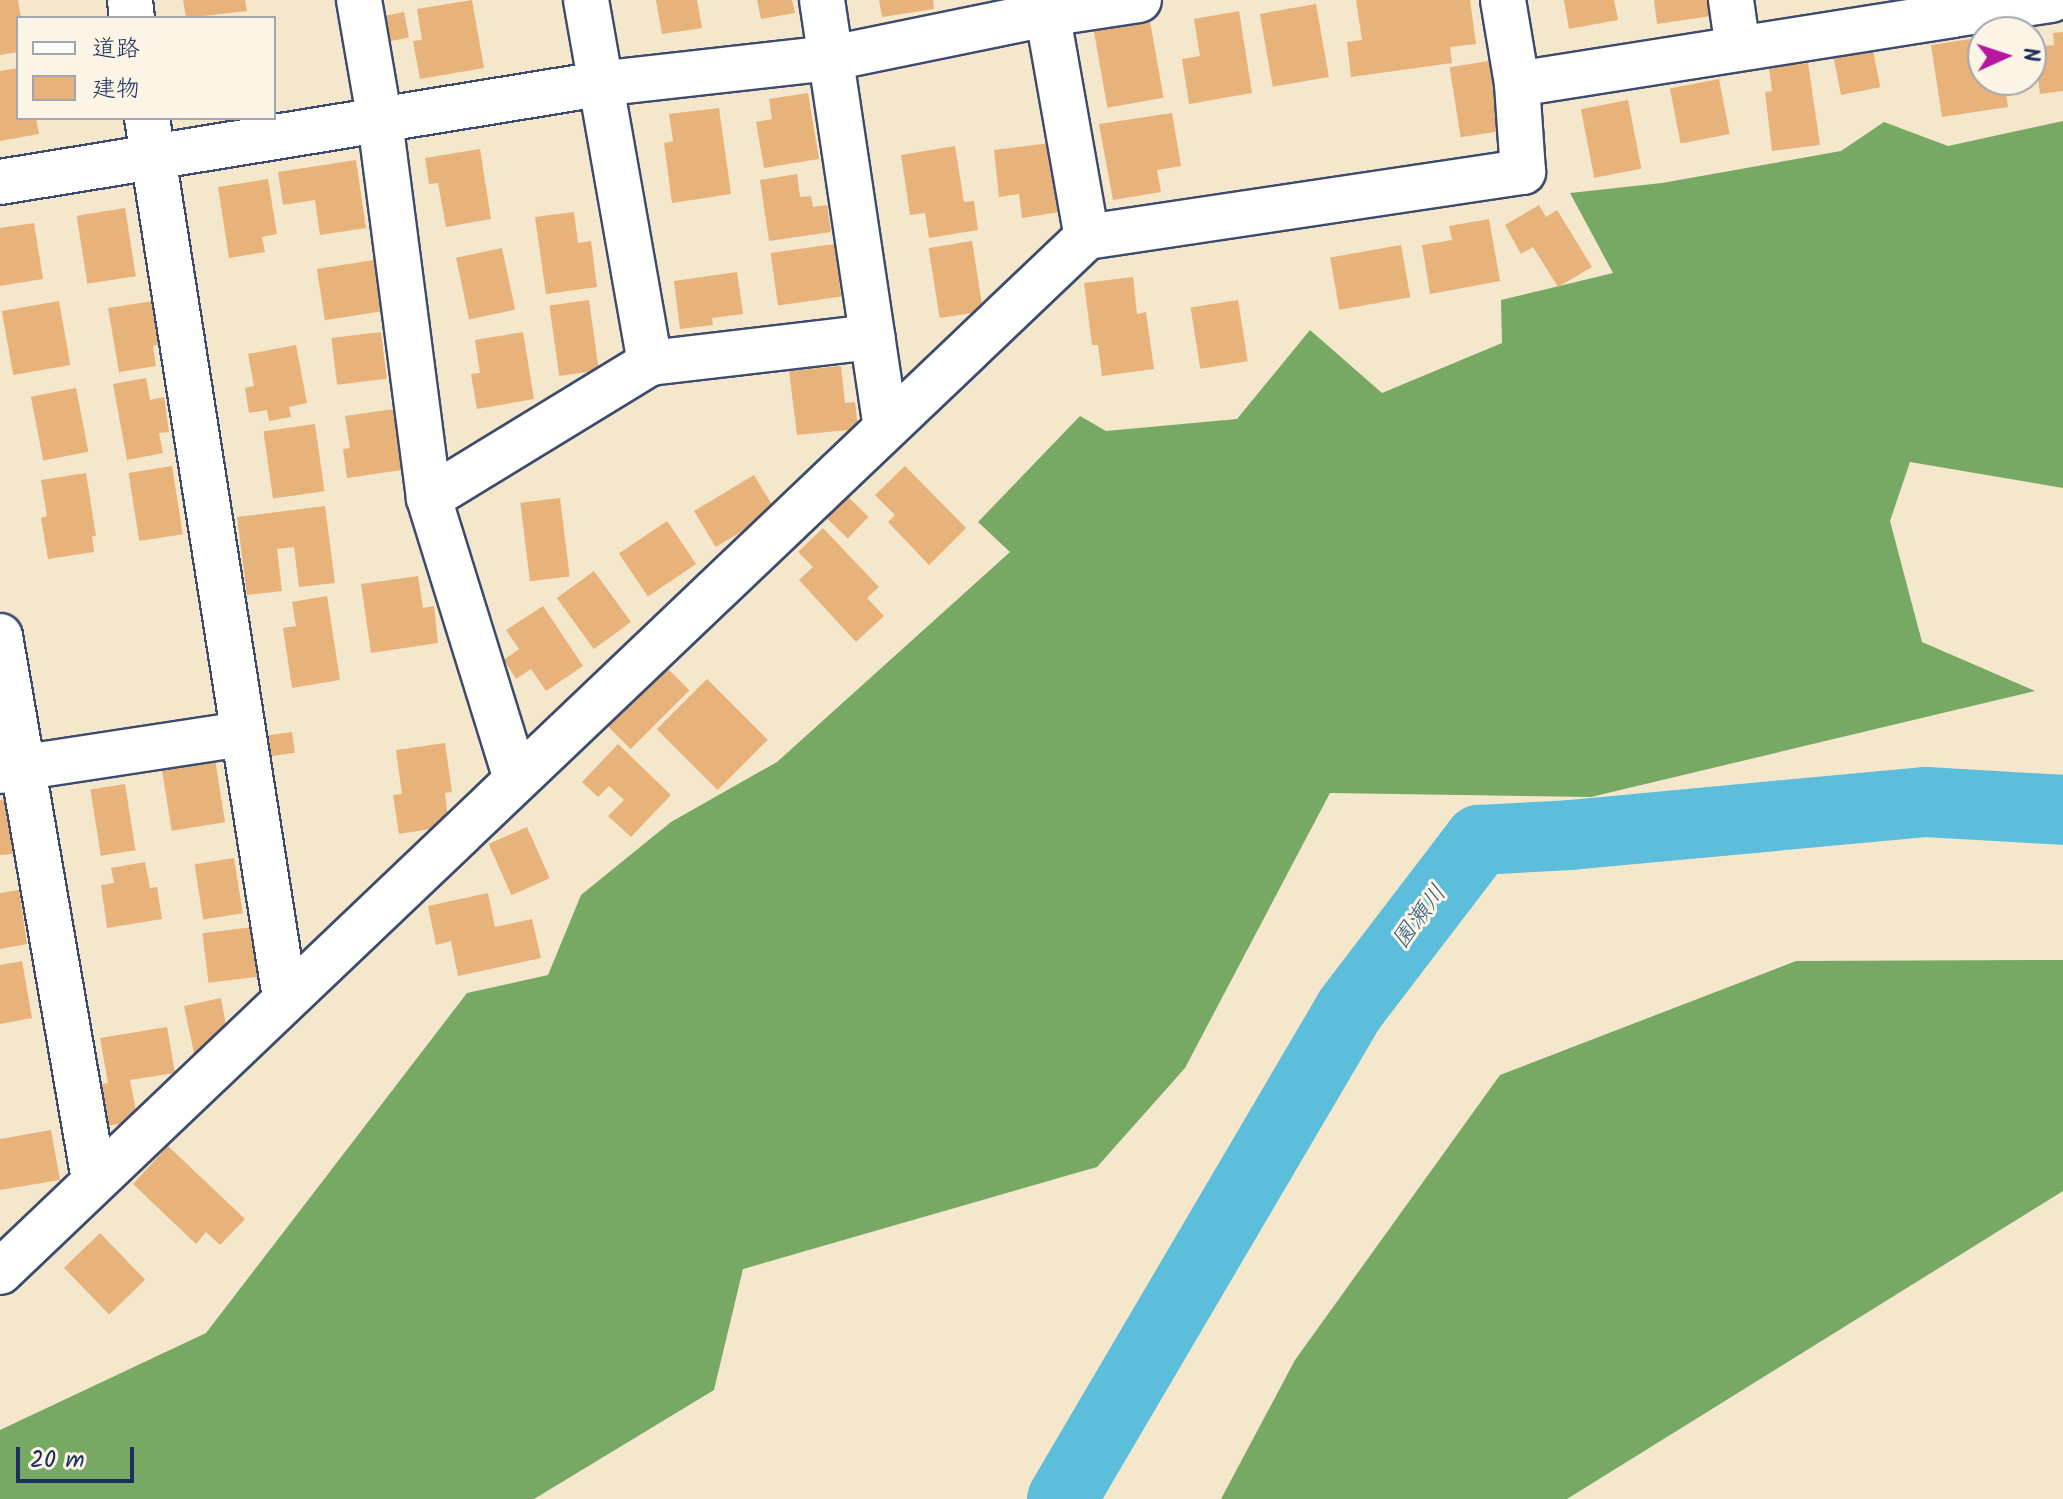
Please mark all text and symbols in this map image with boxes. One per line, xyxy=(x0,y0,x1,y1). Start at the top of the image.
legend xyxy=(16,16,276,120)
north arrow xyxy=(1967,16,2047,96)
text: 道路 xyxy=(92,30,140,69)
text: N xyxy=(2012,47,2047,63)
text: 建物 xyxy=(92,70,140,109)
water label: 園瀬川 xyxy=(1387,880,1453,954)
scale bar xyxy=(20,1431,138,1481)
text: 20 m xyxy=(30,1441,85,1480)

